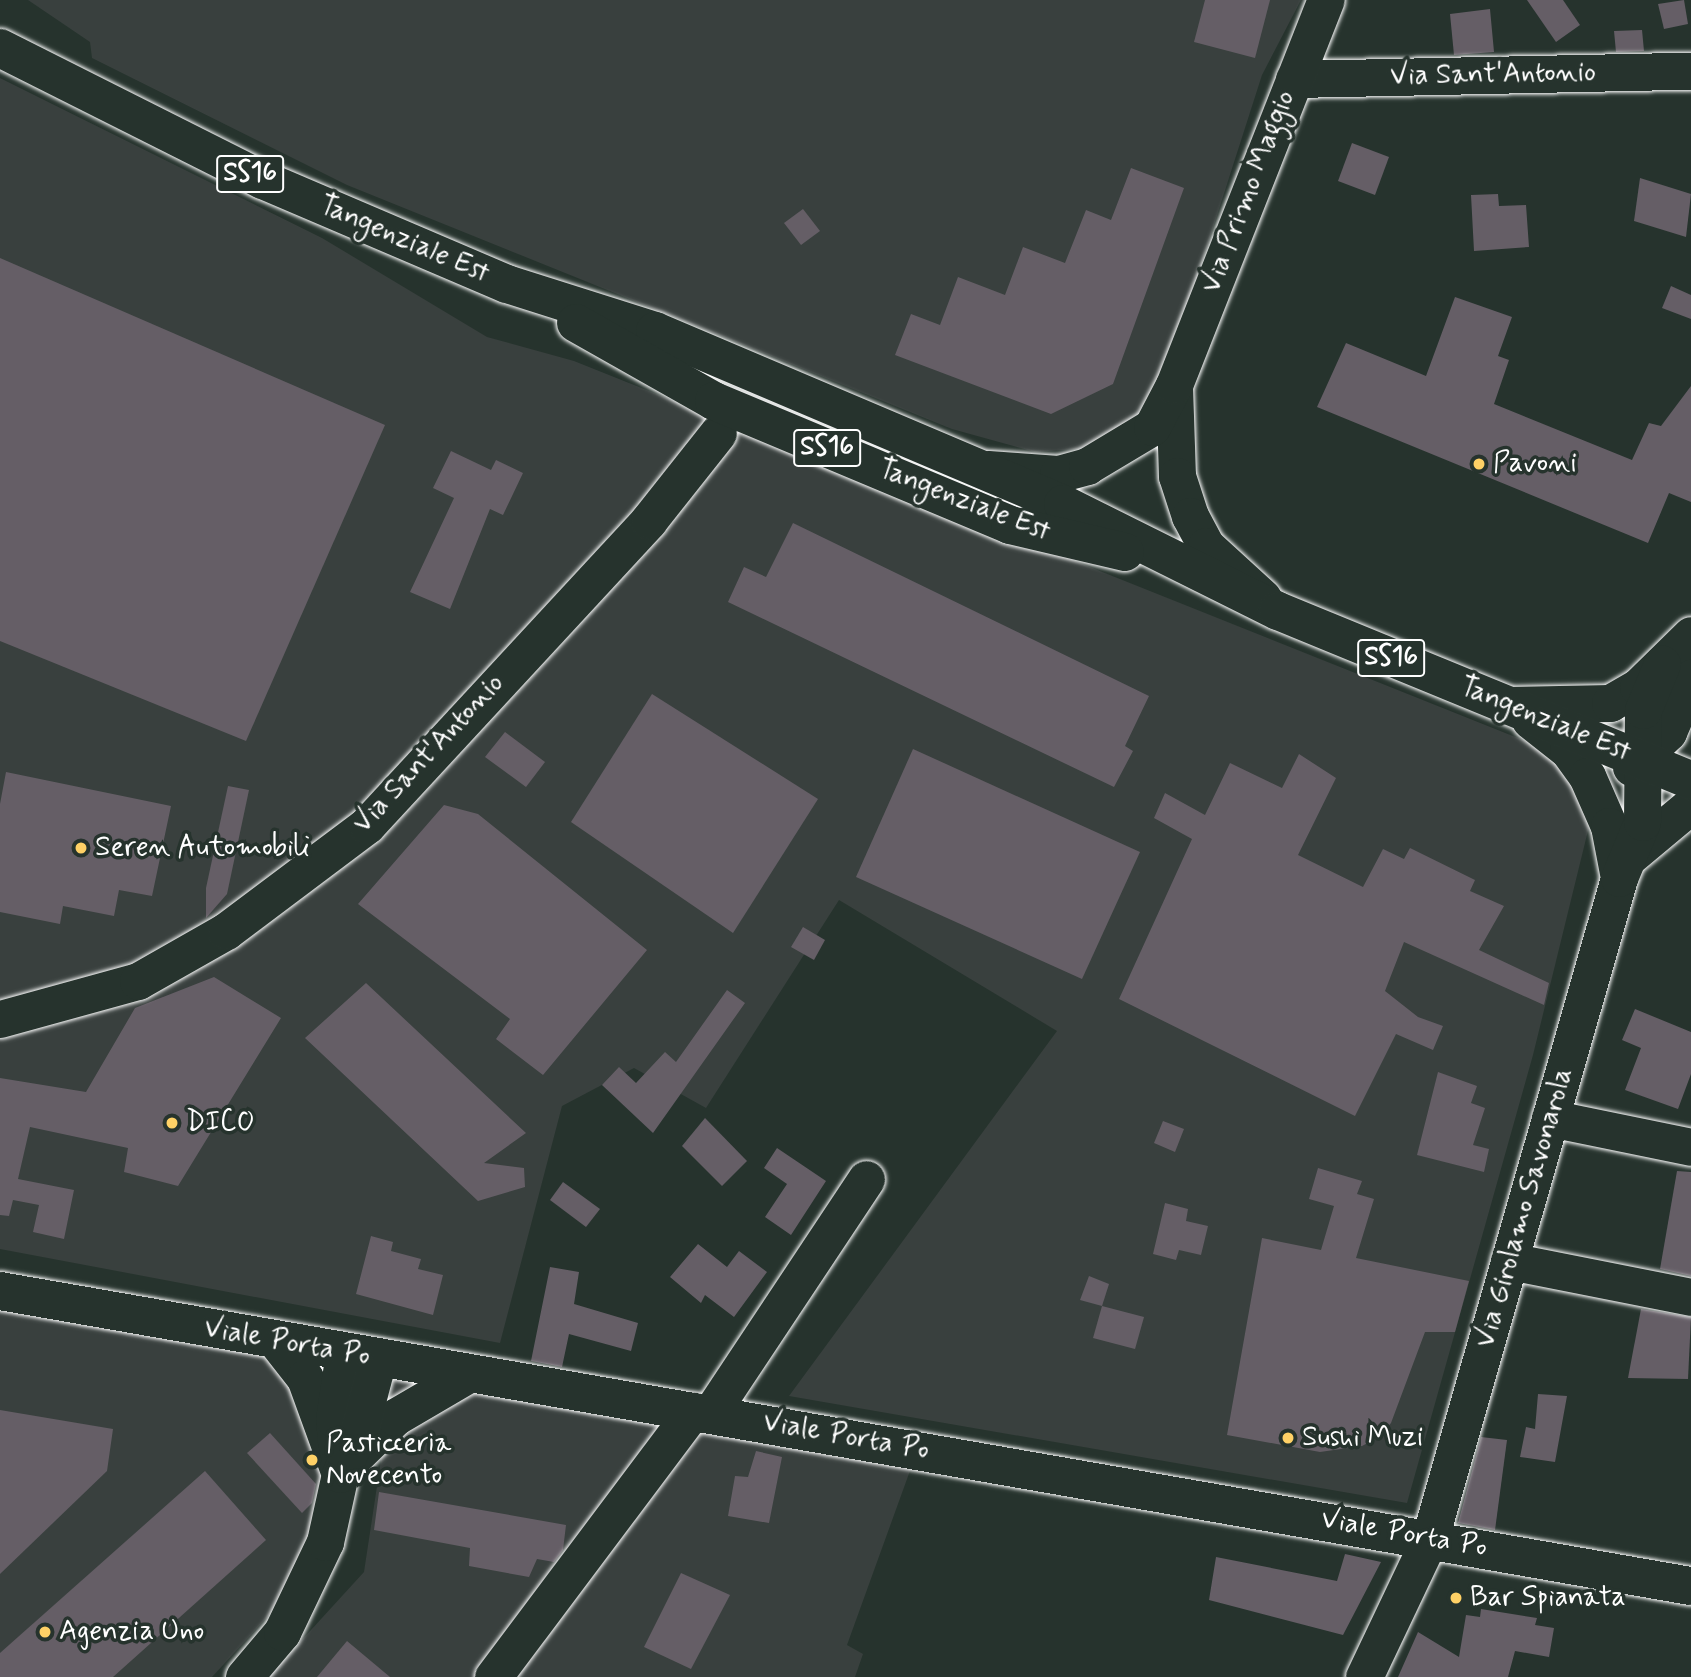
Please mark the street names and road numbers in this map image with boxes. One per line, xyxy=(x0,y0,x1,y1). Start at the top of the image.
street label: Via Sant'Antonio xyxy=(1391,56,1595,94)
street label: Via Primo Maggio xyxy=(1195,86,1303,298)
road number: SS16 xyxy=(215,152,285,196)
street label: Tangenziale Est xyxy=(314,189,494,291)
road number: SS16 xyxy=(792,426,862,470)
street label: Tangenziale Est xyxy=(873,453,1055,549)
road number: SS16 xyxy=(1356,636,1426,680)
street label: Via Sant'Antonio xyxy=(347,668,511,840)
street label: Tangenziale Est xyxy=(1454,670,1636,770)
street label: Via Girolamo Savonarola xyxy=(1468,1061,1582,1355)
street label: Viale Porta Po xyxy=(204,1312,370,1374)
street label: Viale Porta Po xyxy=(763,1406,929,1468)
street label: Viale Porta Po xyxy=(1321,1503,1487,1565)

